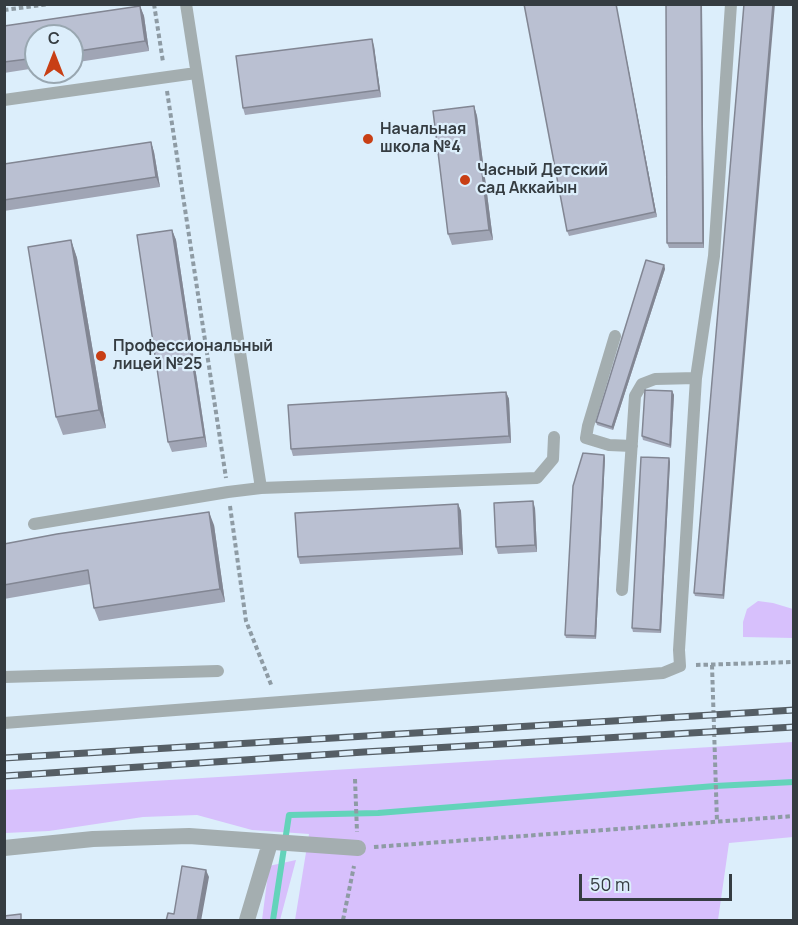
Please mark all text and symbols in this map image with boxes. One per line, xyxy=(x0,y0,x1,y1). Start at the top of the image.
north arrow xyxy=(24,24,84,84)
text: С xyxy=(48,27,60,49)
place label: Начальная школа №4 xyxy=(380,120,466,158)
marker: Начальная школа №4 xyxy=(361,132,375,146)
place label: Часный Детский сад Аккайын xyxy=(477,161,608,199)
marker: Часный Детский сад Аккайын xyxy=(458,173,472,187)
place label: Профессиональный лицей №25 xyxy=(113,337,273,375)
marker: Профессиональный лицей №25 xyxy=(94,349,108,363)
scale bar xyxy=(582,862,735,900)
text: 50 m xyxy=(590,872,630,896)

